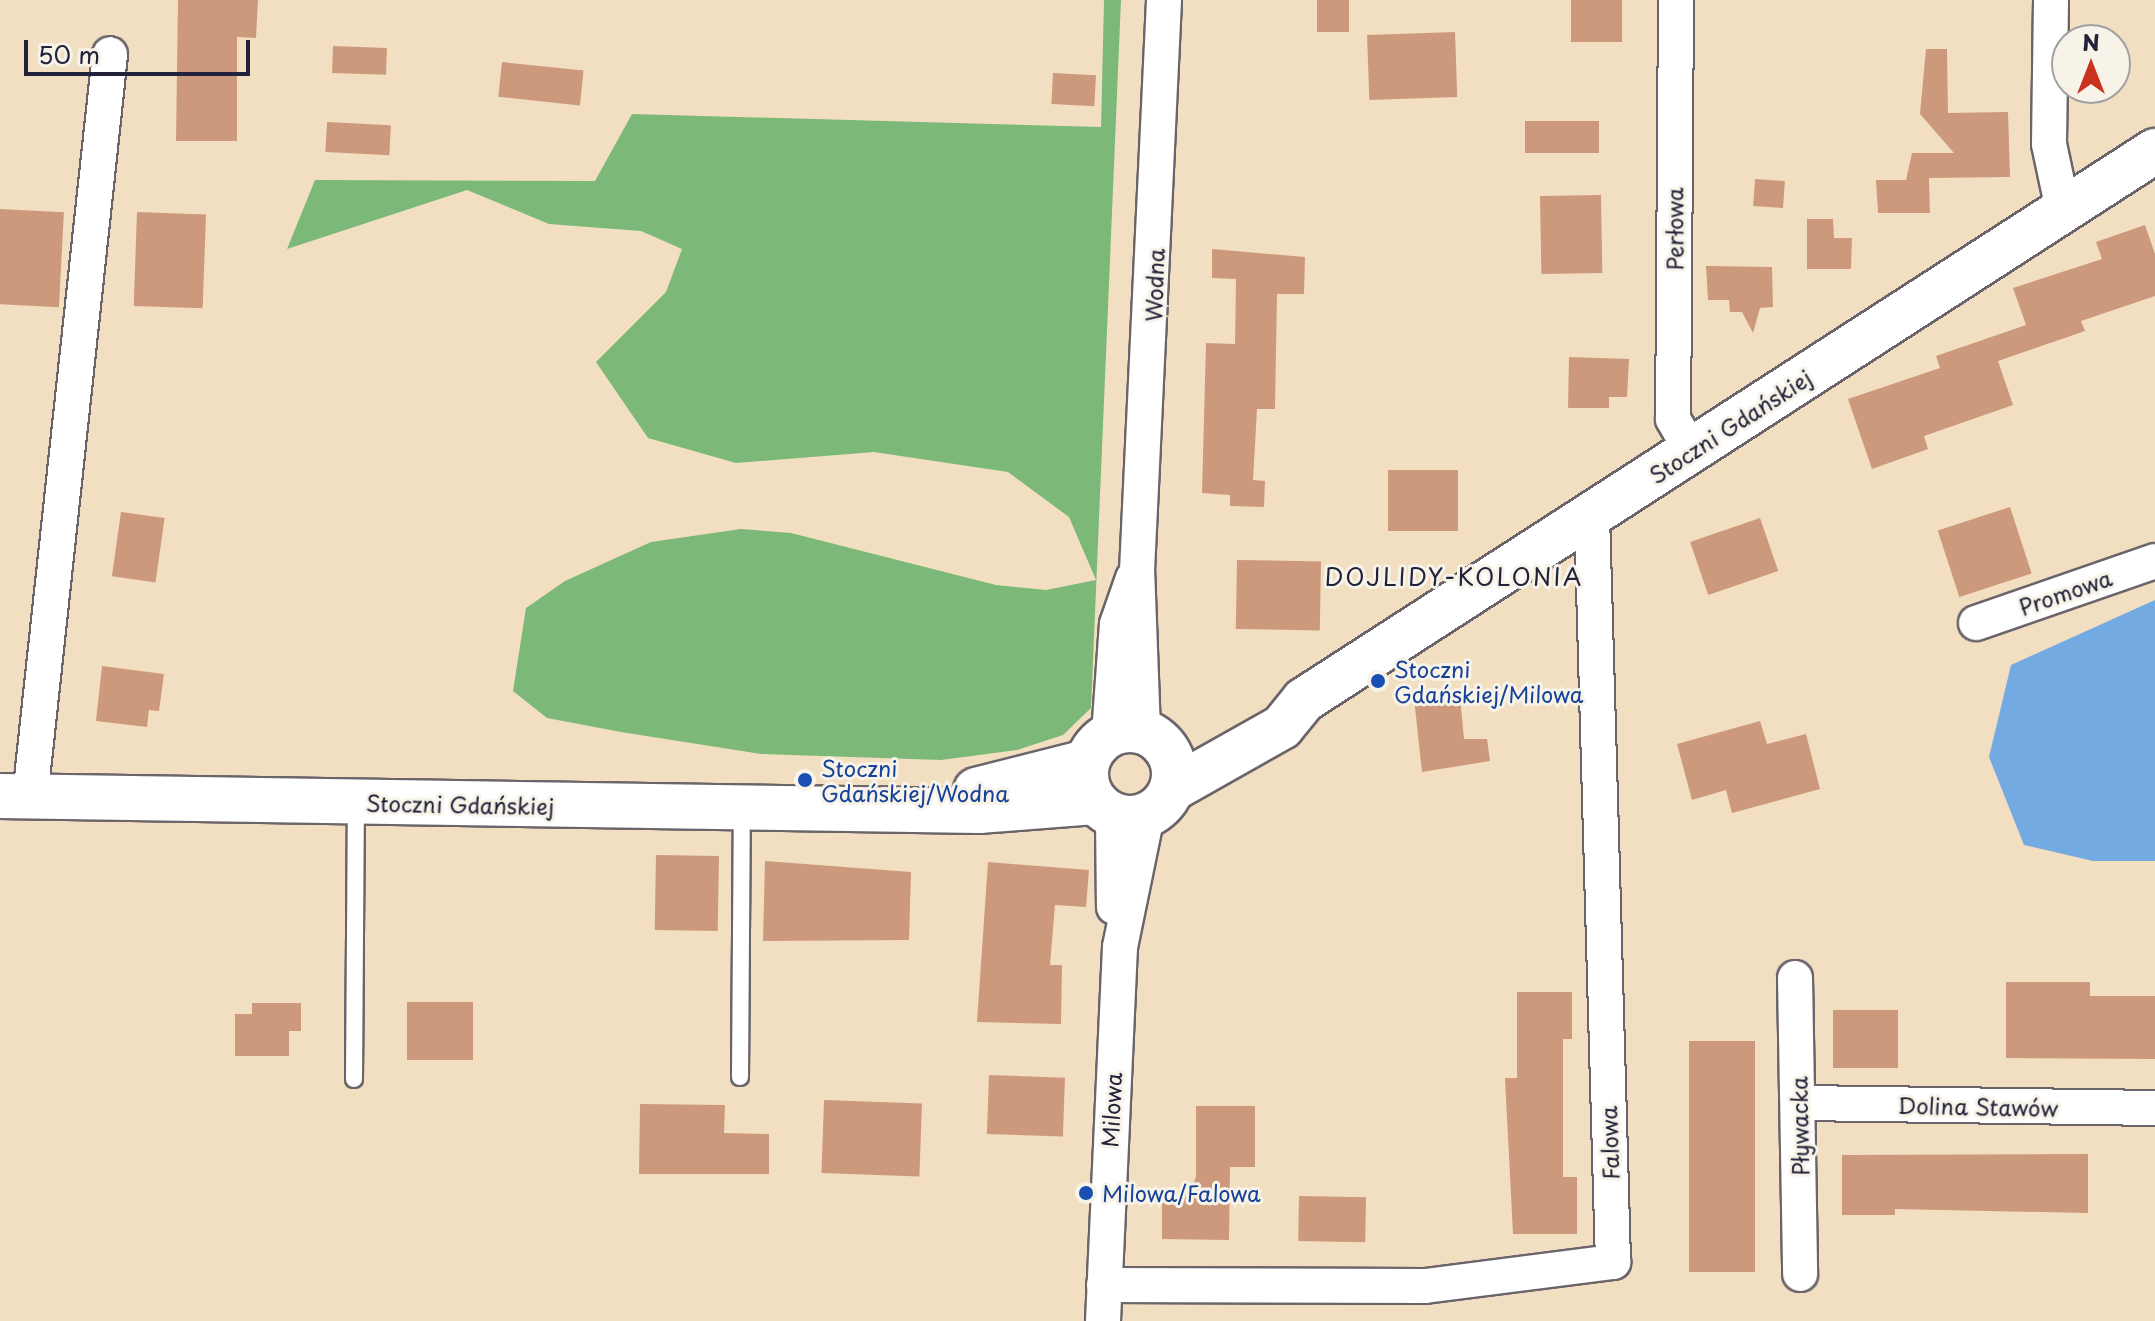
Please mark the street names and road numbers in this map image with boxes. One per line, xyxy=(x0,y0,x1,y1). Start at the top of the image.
street label: Perłowa xyxy=(1661,188,1687,270)
street label: Wodna xyxy=(1140,248,1168,322)
street label: Stoczni Gdańskiej xyxy=(1644,364,1816,488)
street label: Promowa xyxy=(2015,564,2115,620)
street label: Stoczni Gdańskiej xyxy=(365,789,555,819)
street label: Milowa xyxy=(1096,1072,1126,1148)
street label: Pływacka xyxy=(1785,1076,1813,1176)
street label: Dolina Stawów xyxy=(1898,1091,2058,1121)
street label: Falowa xyxy=(1595,1106,1623,1180)

